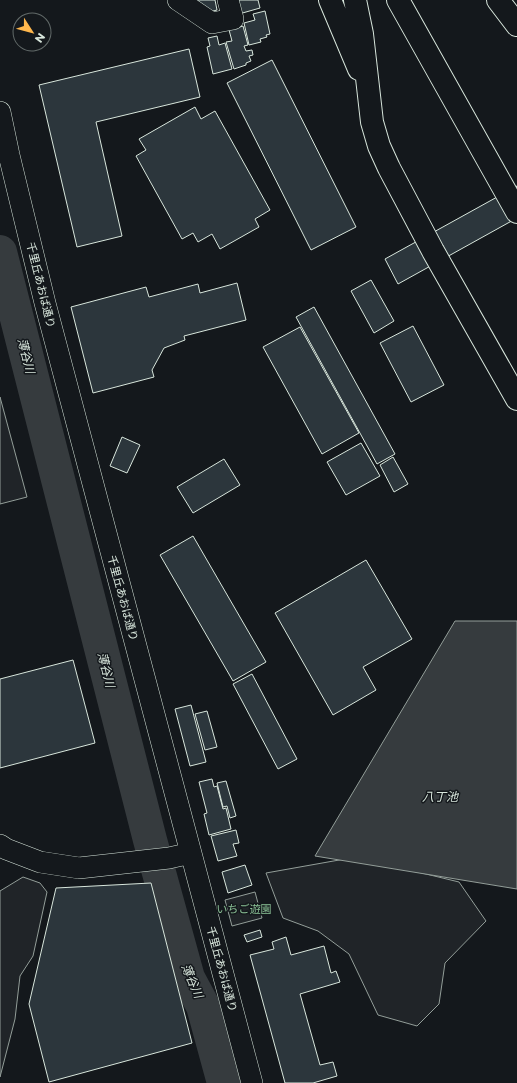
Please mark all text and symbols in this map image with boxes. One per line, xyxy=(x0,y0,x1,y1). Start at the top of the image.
north arrow xyxy=(12,12,52,52)
text: N xyxy=(32,30,48,46)
street label: 千里丘あおば通り xyxy=(24,241,58,329)
water label: 薄谷川 xyxy=(15,337,39,377)
street label: 千里丘あおば通り xyxy=(105,554,141,642)
water label: 薄谷川 xyxy=(95,651,119,691)
water label: 八丁池 xyxy=(422,789,459,804)
park label: いちご遊園 xyxy=(217,902,272,916)
street label: 千里丘あおば通り xyxy=(204,925,240,1013)
water label: 薄谷川 xyxy=(179,961,207,1002)

